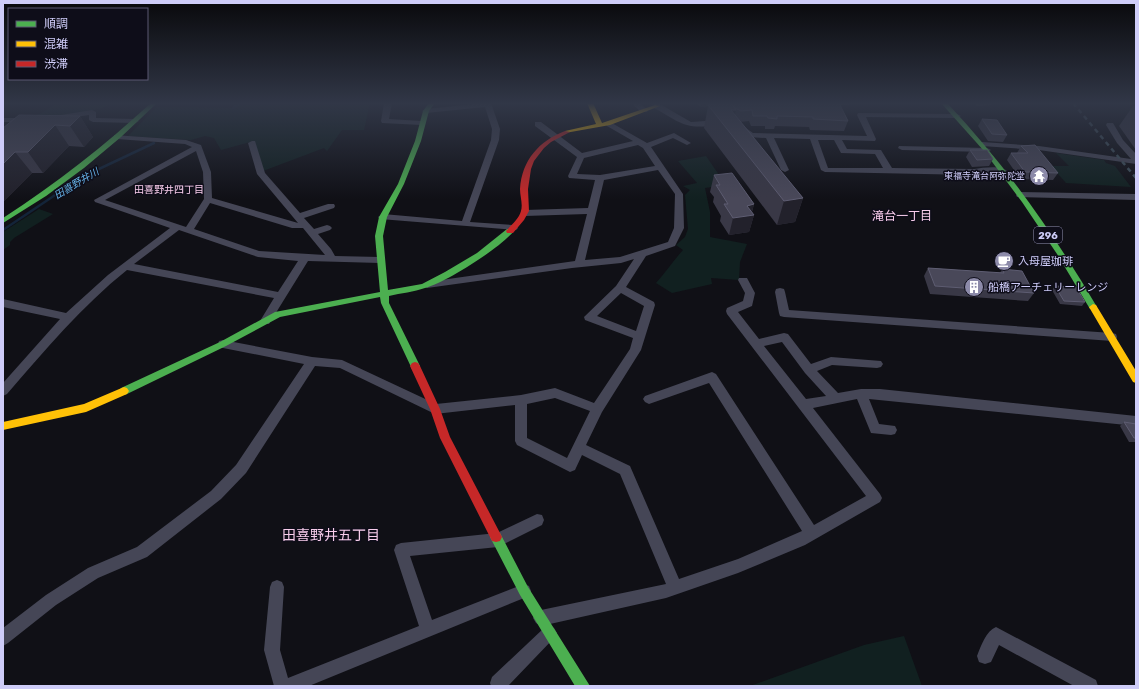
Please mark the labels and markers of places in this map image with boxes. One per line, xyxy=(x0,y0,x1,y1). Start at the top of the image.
temple icon: 東福寺滝台阿弥陀堂 xyxy=(1028,165,1050,187)
place label: 東福寺滝台阿弥陀堂 xyxy=(944,171,1025,181)
cafe icon: 入母屋珈琲 xyxy=(993,250,1015,272)
place label: 入母屋珈琲 xyxy=(1018,255,1073,268)
building icon: 船橋アーチェリーレンジ xyxy=(963,276,985,298)
place label: 船橋アーチェリーレンジ xyxy=(988,281,1108,294)

